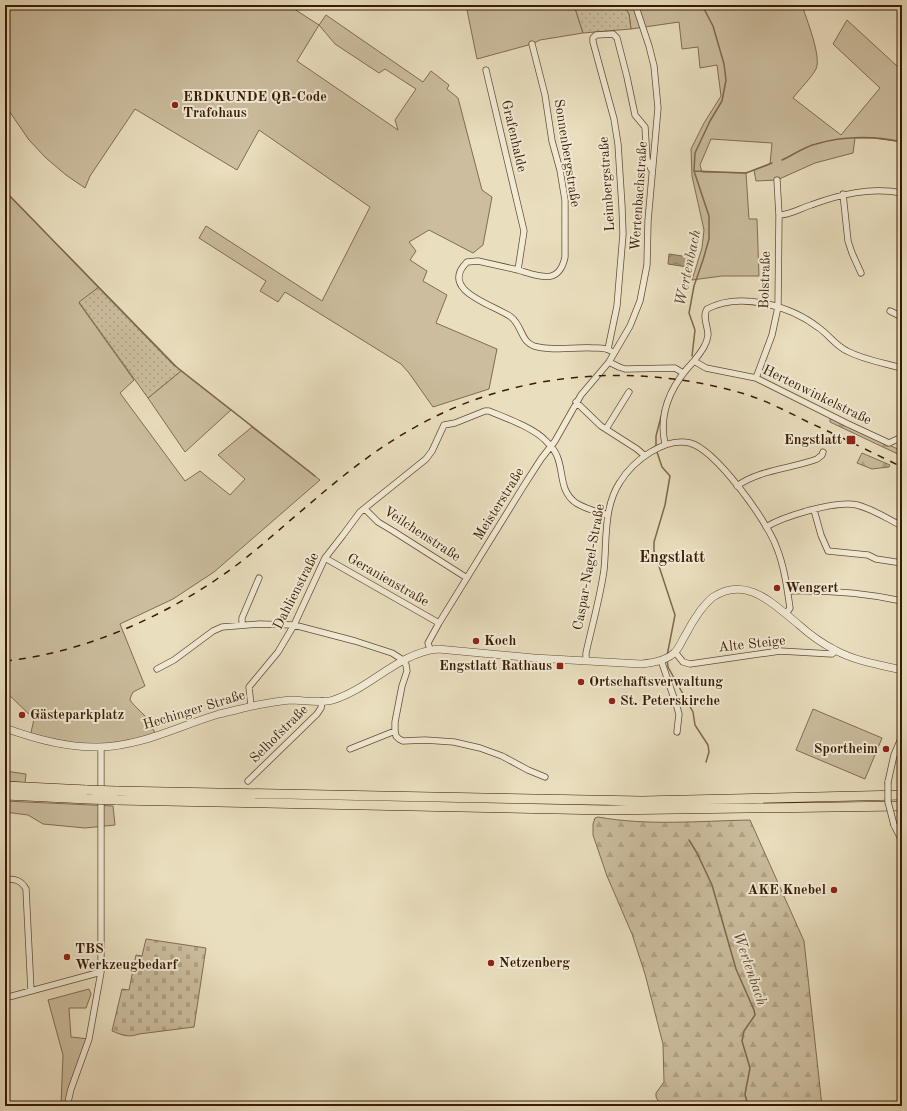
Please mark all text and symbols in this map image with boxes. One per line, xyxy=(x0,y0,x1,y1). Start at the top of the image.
place label: ERDKUNDE QR-Code Trafohaus xyxy=(183,90,327,120)
street label: Sonnenbergstraße xyxy=(552,98,582,208)
street label: Grafenhalde xyxy=(499,99,529,173)
marker: ERDKUNDE QR-Code Trafohaus xyxy=(170,100,180,110)
street label: Leimbergstraße xyxy=(597,136,617,232)
street label: Wertenbachstraße xyxy=(628,141,650,251)
water label: Wertenbach xyxy=(674,228,704,308)
street label: Bolstraße xyxy=(757,251,773,309)
street label: Hertenwinkelstraße xyxy=(760,363,874,427)
place label: Engstlatt xyxy=(784,433,842,447)
marker: Engstlatt xyxy=(845,434,857,446)
street label: Meisterstraße xyxy=(471,465,527,543)
street label: Caspar-Nagel-Straße xyxy=(571,503,607,631)
street label: Veilchenstraße xyxy=(381,504,463,564)
street label: Dahlienstraße xyxy=(271,550,321,632)
district label: Engstlatt xyxy=(639,550,705,566)
street label: Geranienstraße xyxy=(345,551,431,609)
place label: Wengert xyxy=(785,581,839,595)
marker: Wengert xyxy=(772,583,782,593)
place label: Koch xyxy=(484,634,516,648)
street label: Alte Steige xyxy=(718,634,786,654)
marker: Koch xyxy=(471,636,481,646)
place label: Engstlatt Rathaus xyxy=(439,659,552,673)
marker: Engstlatt Rathaus xyxy=(555,661,565,671)
place label: Ortschaftsverwaltung xyxy=(589,675,723,689)
marker: Ortschaftsverwaltung xyxy=(576,677,586,687)
street label: Hechinger Straße xyxy=(141,688,247,732)
place label: St. Peterskirche xyxy=(620,694,720,708)
marker: St. Peterskirche xyxy=(607,696,617,706)
street label: Selhofstraße xyxy=(247,702,311,766)
place label: Gästeparkplatz xyxy=(30,708,124,722)
marker: Gästeparkplatz xyxy=(17,710,27,720)
place label: Sportheim xyxy=(814,742,878,756)
marker: Sportheim xyxy=(881,744,891,754)
place label: AKE Knebel xyxy=(748,883,826,897)
marker: AKE Knebel xyxy=(829,885,839,895)
water label: Wertenbach xyxy=(729,930,769,1008)
place label: TBS Werkzeugbedarf xyxy=(75,942,178,972)
marker: TBS Werkzeugbedarf xyxy=(62,952,72,962)
place label: Netzenberg xyxy=(499,956,570,970)
marker: Netzenberg xyxy=(486,958,496,968)

